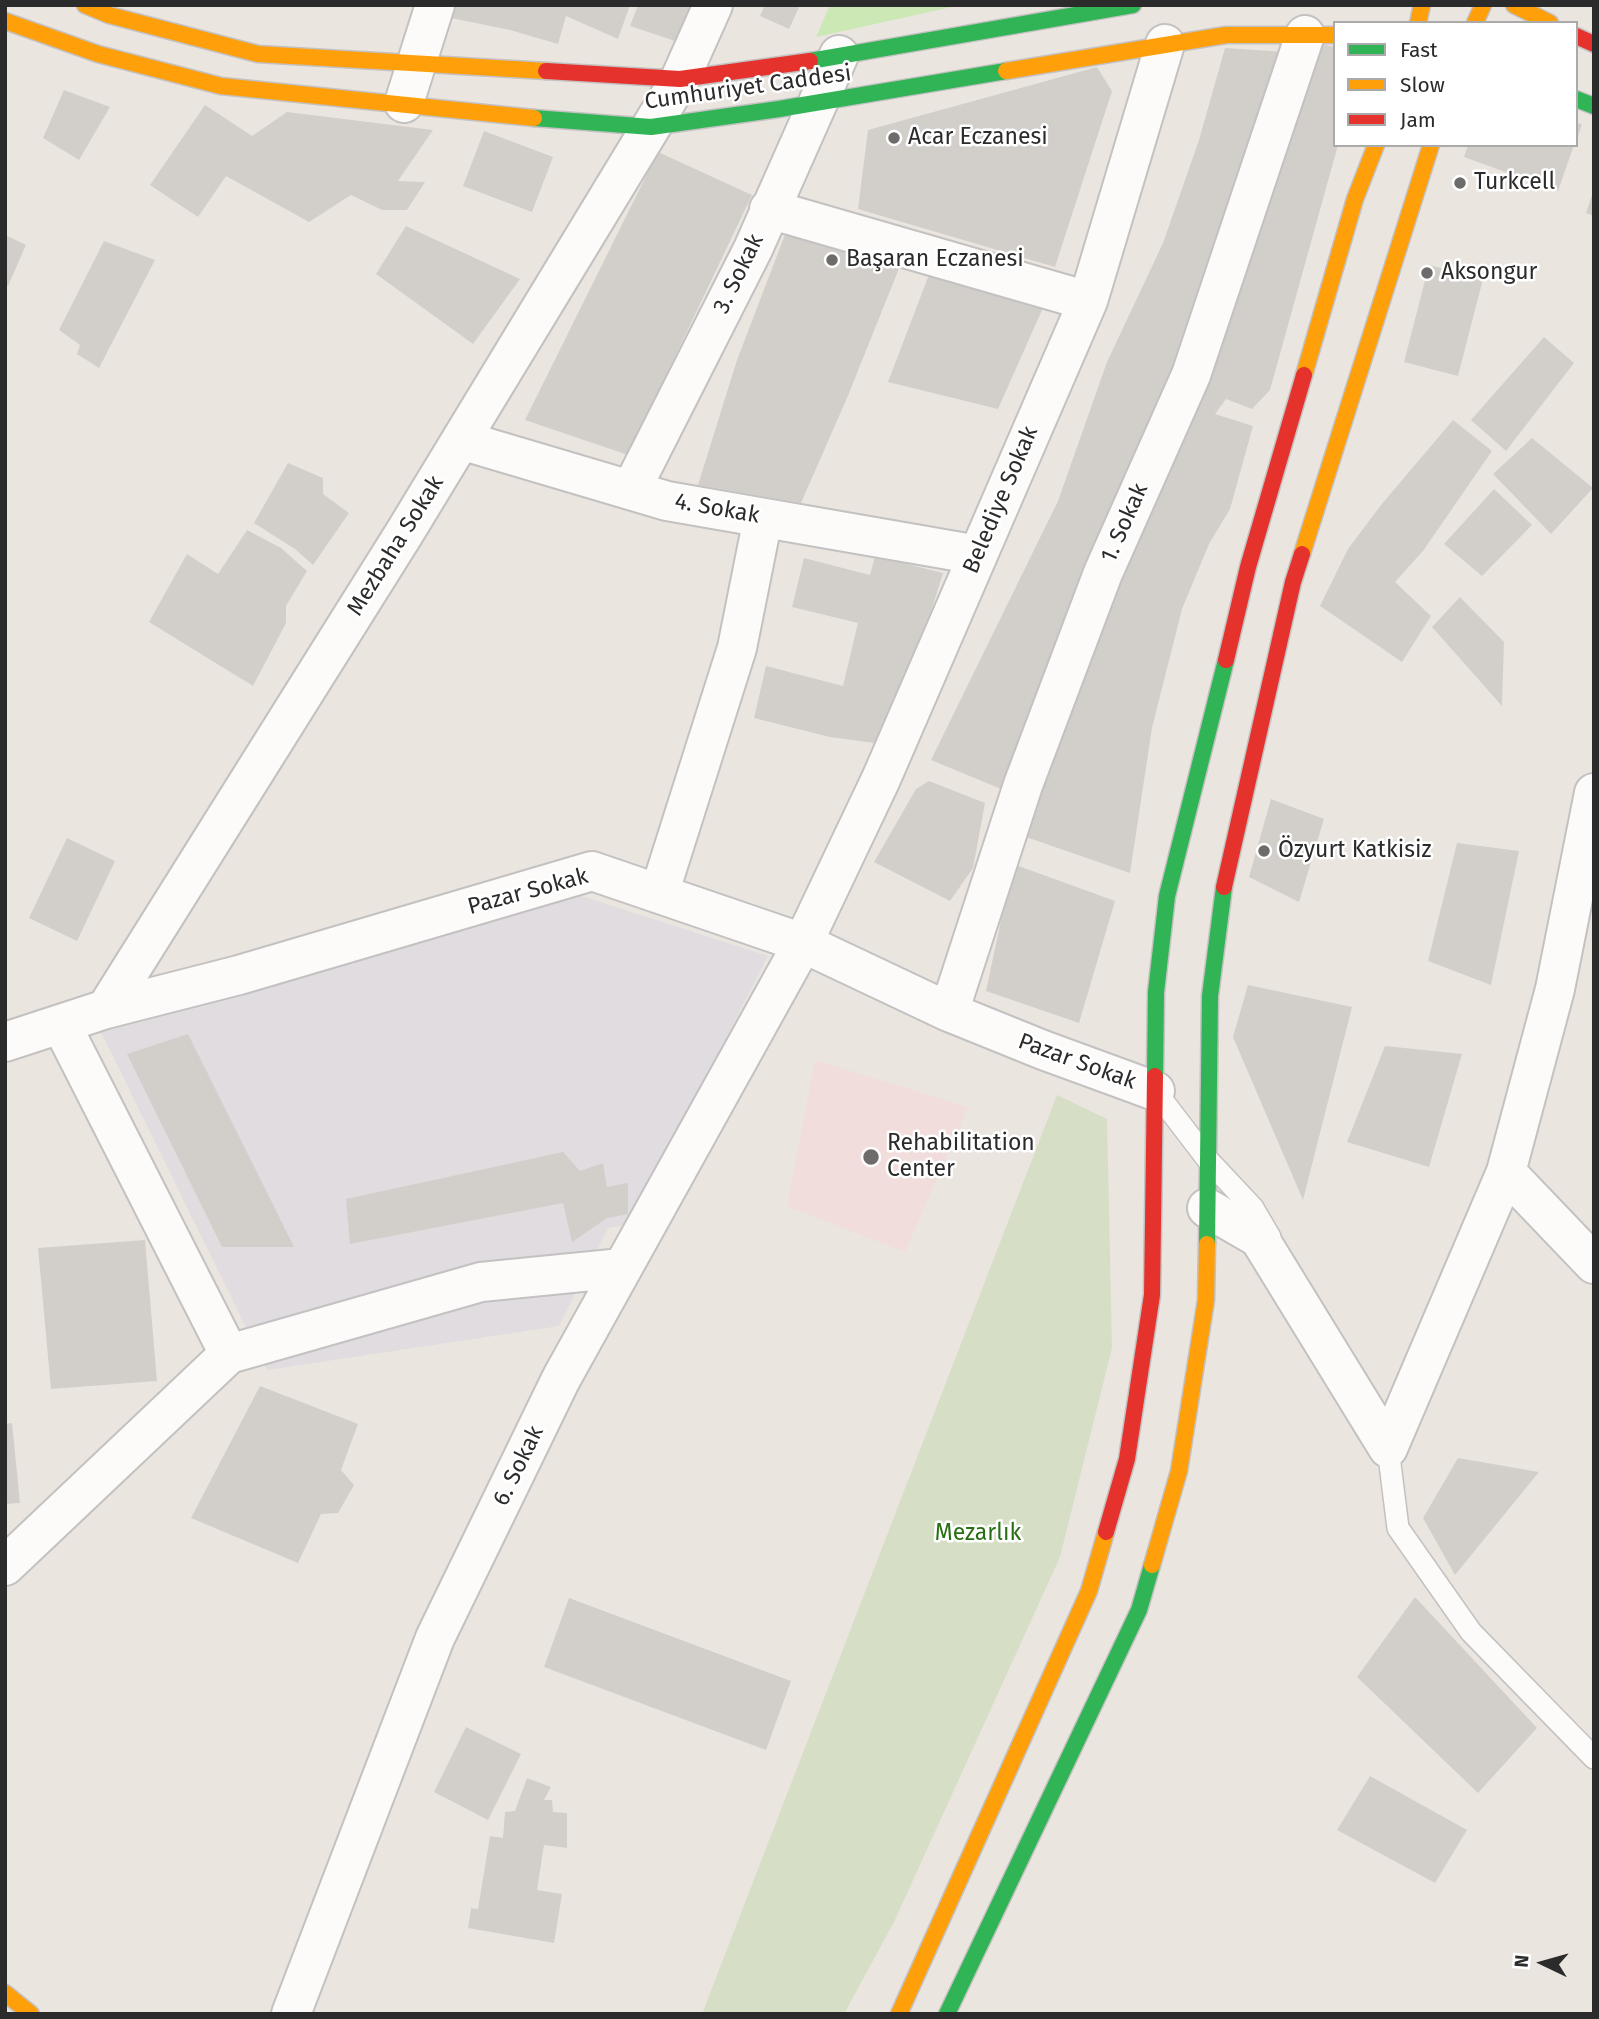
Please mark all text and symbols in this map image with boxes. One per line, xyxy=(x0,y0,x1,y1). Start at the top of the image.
legend xyxy=(1333,21,1578,147)
text: Fast xyxy=(1400,37,1438,63)
street label: Cumhuriyet Caddesi xyxy=(643,60,853,116)
text: Slow xyxy=(1400,72,1445,98)
text: Jam xyxy=(1400,107,1436,133)
place label: Acar Eczanesi xyxy=(908,124,1048,152)
marker: Acar Eczanesi xyxy=(886,130,902,146)
place label: Turkcell xyxy=(1474,169,1555,197)
marker: Turkcell xyxy=(1452,175,1468,191)
street label: 3. Sokak xyxy=(708,230,770,318)
place label: Başaran Eczanesi xyxy=(846,246,1024,274)
marker: Başaran Eczanesi xyxy=(824,252,840,268)
place label: Aksongur xyxy=(1441,259,1537,287)
marker: Aksongur xyxy=(1419,265,1435,281)
street label: Belediye Sokak xyxy=(958,422,1044,578)
street label: Mezbaha Sokak xyxy=(342,471,450,621)
street label: 1. Sokak xyxy=(1095,479,1155,567)
street label: 4. Sokak xyxy=(672,488,762,530)
place label: Özyurt Katkisiz xyxy=(1278,837,1431,865)
marker: Özyurt Katkisiz xyxy=(1256,843,1272,859)
street label: Pazar Sokak xyxy=(465,863,591,921)
street label: Pazar Sokak xyxy=(1014,1028,1140,1096)
place label: Rehabilitation Center xyxy=(887,1130,1035,1184)
marker: Rehabilitation Center xyxy=(861,1147,881,1167)
street label: 6. Sokak xyxy=(488,1422,550,1510)
park label: Mezarlık xyxy=(935,1520,1021,1548)
north arrow xyxy=(1508,1928,1578,1998)
text: N xyxy=(1510,1954,1534,1968)

